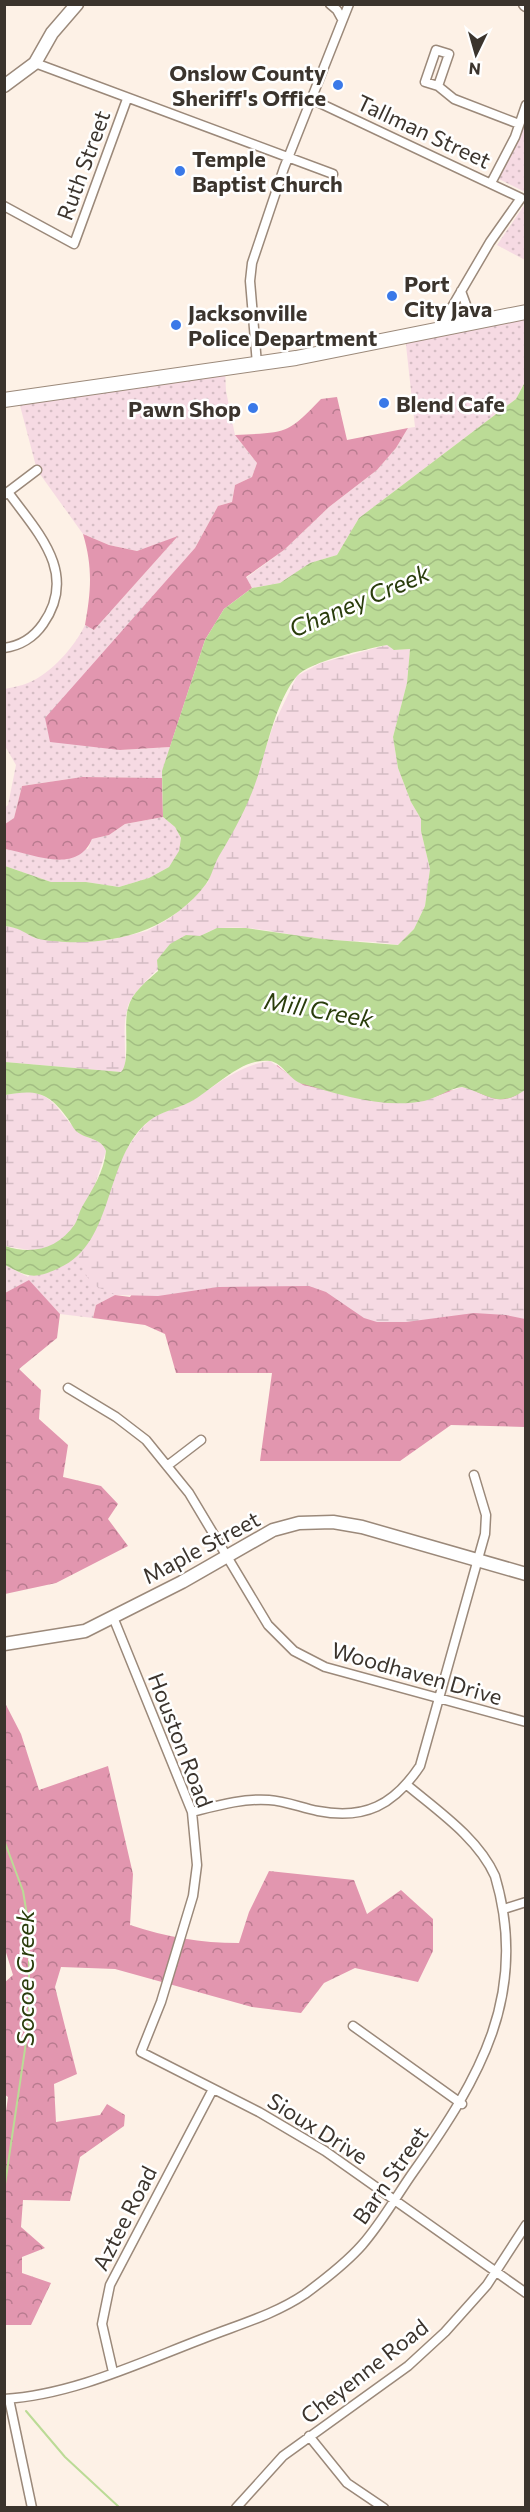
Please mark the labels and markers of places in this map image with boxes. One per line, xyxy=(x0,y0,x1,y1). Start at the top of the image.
place label: Onslow County Sheriff's Office xyxy=(169,59,326,111)
marker: Onslow County Sheriff's Office xyxy=(331,78,345,92)
place label: Temple Baptist Church xyxy=(192,145,343,197)
marker: Temple Baptist Church xyxy=(173,164,187,178)
place label: Port City Java xyxy=(404,270,492,322)
marker: Port City Java xyxy=(385,289,399,303)
place label: Jacksonville Police Department xyxy=(188,299,377,351)
marker: Jacksonville Police Department xyxy=(169,318,183,332)
place label: Blend Cafe xyxy=(396,390,505,417)
place label: Pawn Shop xyxy=(128,395,241,422)
marker: Blend Cafe xyxy=(377,396,391,410)
marker: Pawn Shop xyxy=(246,401,260,415)

